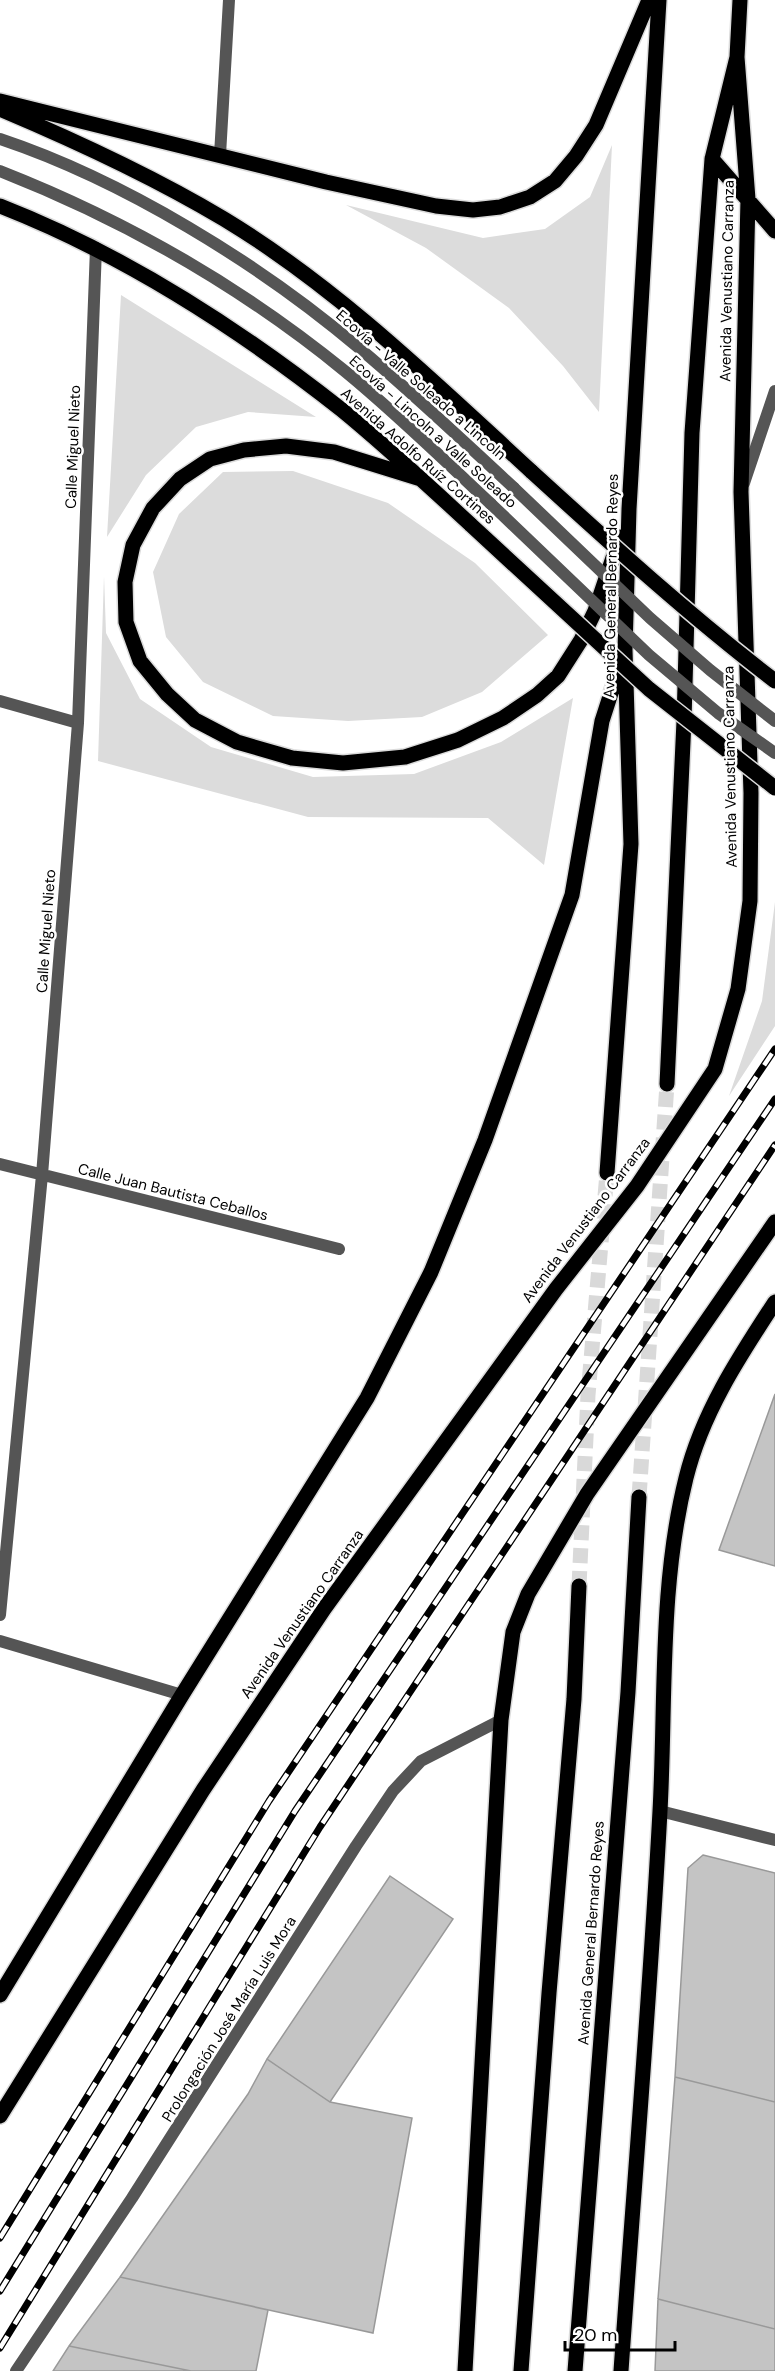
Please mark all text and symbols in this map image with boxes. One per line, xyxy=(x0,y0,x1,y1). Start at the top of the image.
street label: Avenida Venustiano Carranza xyxy=(715,180,739,382)
street label: Ecovía - Valle Soleado a Lincoln xyxy=(332,306,510,464)
street label: Ecovía - Lincoln a Valle Soleado xyxy=(345,351,521,513)
street label: Avenida Adolfo Ruíz Cortines xyxy=(336,383,500,529)
street label: Calle Miguel Nieto xyxy=(61,385,85,509)
street label: Avenida General Bernardo Reyes xyxy=(599,473,623,699)
street label: Avenida Venustiano Carranza xyxy=(718,666,742,868)
street label: Calle Miguel Nieto xyxy=(32,868,60,994)
street label: Avenida Venustiano Carranza xyxy=(517,1133,655,1307)
street label: Calle Juan Bautista Ceballos xyxy=(76,1159,270,1225)
street label: Avenida Venustiano Carranza xyxy=(236,1526,368,1702)
street label: Avenida General Bernardo Reyes xyxy=(573,1820,609,2046)
street label: Prolongación José María Luis Mora xyxy=(157,1912,301,2126)
scale bar xyxy=(565,2314,674,2352)
text: 20 m xyxy=(574,2323,617,2347)

